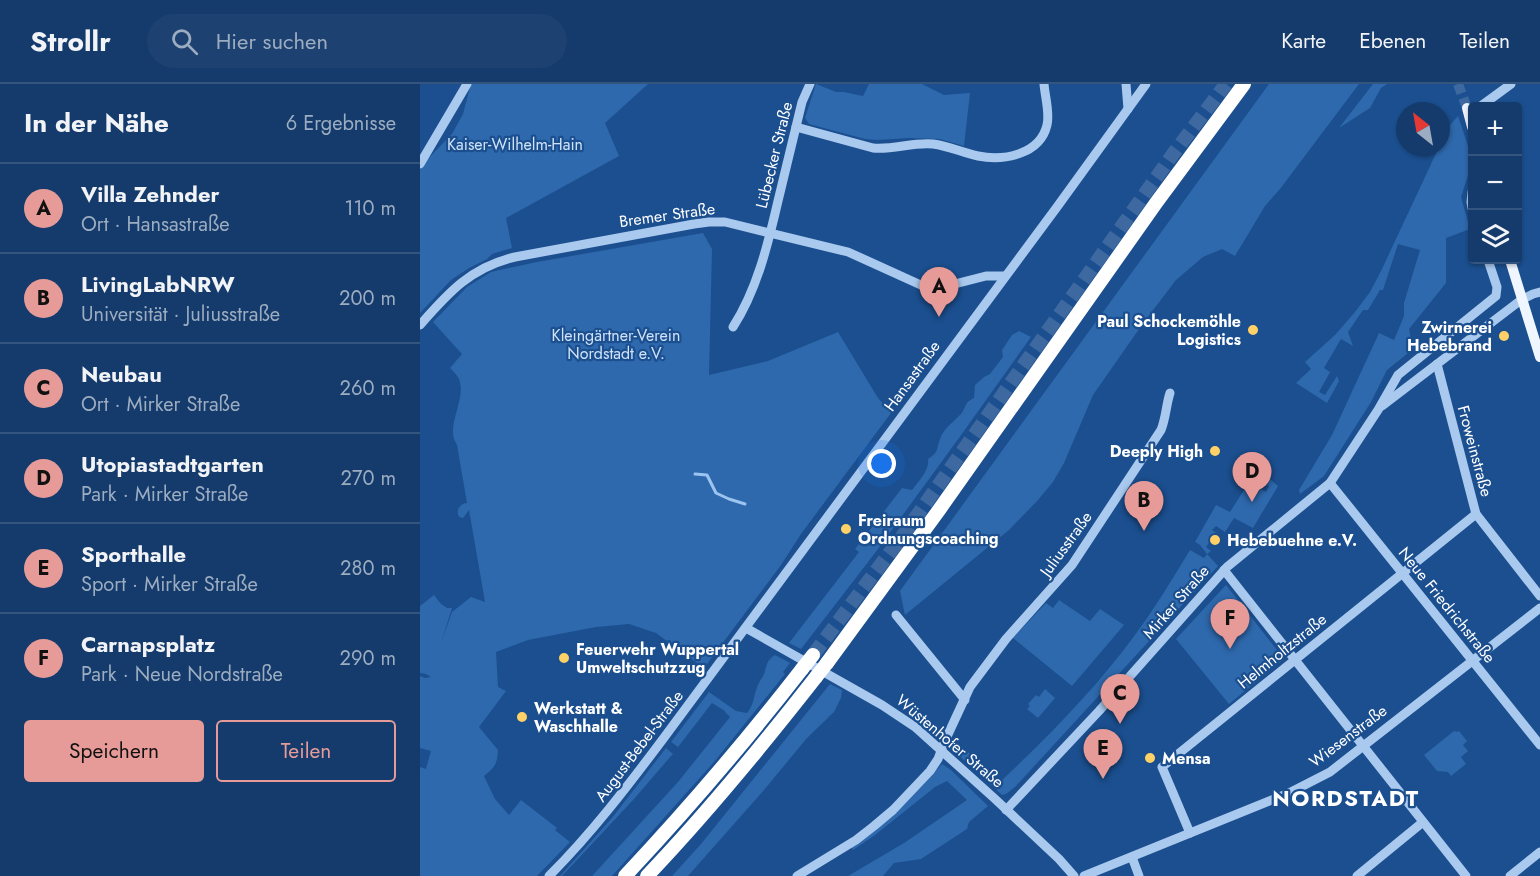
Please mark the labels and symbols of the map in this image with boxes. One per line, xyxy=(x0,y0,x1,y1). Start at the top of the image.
street label: Lübecker Straße xyxy=(750,99,798,211)
north arrow xyxy=(1396,102,1450,156)
park label: Kaiser-Wilhelm-Hain xyxy=(447,133,583,156)
street label: Bremer Straße xyxy=(618,197,716,233)
pin: A xyxy=(920,268,958,317)
place label: Paul Schockemöhle Logistics xyxy=(1097,310,1241,351)
place label: Zwirnerei Hebebrand xyxy=(1407,316,1492,357)
marker: Paul Schockemöhle Logistics xyxy=(1246,323,1260,337)
park label: Kleingärtner-Verein Nordstadt e.V. xyxy=(552,324,680,365)
marker: Zwirnerei Hebebrand xyxy=(1497,329,1511,343)
street label: Hansastraße xyxy=(878,336,946,416)
street label: Froweinstraße xyxy=(1452,403,1498,499)
place label: Deeply High xyxy=(1110,440,1203,463)
marker: Deeply High xyxy=(1208,444,1222,458)
your location xyxy=(867,449,896,478)
pin: D xyxy=(1232,452,1272,502)
pin: B xyxy=(1124,482,1164,531)
street label: Juliusstraße xyxy=(1033,507,1098,583)
place label: Freiraum Ordnungscoaching xyxy=(858,509,999,550)
marker: Freiraum Ordnungscoaching xyxy=(839,522,853,536)
place label: Hebebuehne e.V. xyxy=(1227,529,1357,552)
marker: Hebebuehne e.V. xyxy=(1208,533,1222,547)
street label: Neue Friedrichstraße xyxy=(1393,542,1501,668)
street label: Mirker Straße xyxy=(1137,560,1215,644)
pin: F xyxy=(1210,600,1250,649)
street label: Helmholtzstraße xyxy=(1233,608,1331,694)
place label: Feuerwehr Wuppertal Umweltschutzzug xyxy=(576,638,739,679)
marker: Feuerwehr Wuppertal Umweltschutzzug xyxy=(557,651,571,665)
pin: C xyxy=(1100,674,1140,724)
street label: August-Bebel-Straße xyxy=(589,685,689,807)
street label: Wüstenhofer Straße xyxy=(891,689,1009,793)
place label: Werkstatt & Waschhalle xyxy=(534,697,623,738)
street label: Wiesenstraße xyxy=(1304,699,1392,773)
marker: Werkstatt & Waschhalle xyxy=(515,710,529,724)
pin: E xyxy=(1084,730,1122,779)
place label: Mensa xyxy=(1162,747,1211,770)
marker: Mensa xyxy=(1143,751,1157,765)
district label: NORDSTADT xyxy=(1272,782,1420,814)

